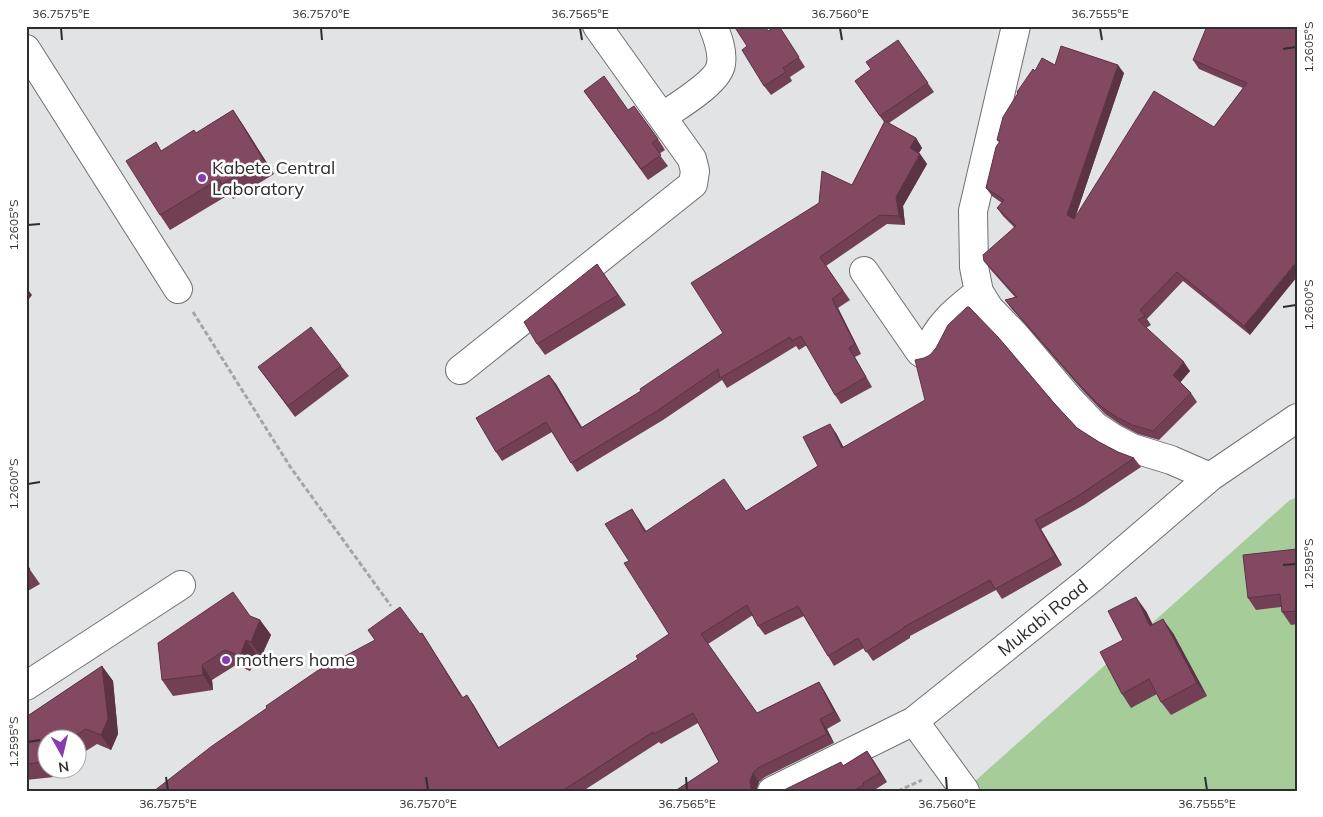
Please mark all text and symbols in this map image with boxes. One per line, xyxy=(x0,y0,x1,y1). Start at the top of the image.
text: 36.7575°E xyxy=(32,6,90,21)
text: 36.7570°E xyxy=(292,6,350,21)
text: 36.7565°E xyxy=(551,6,609,21)
text: 36.7560°E xyxy=(811,6,869,21)
text: 36.7555°E xyxy=(1071,6,1129,21)
text: 1.2605°S xyxy=(1301,22,1316,72)
place label: Kabete Central Laboratory xyxy=(212,156,335,200)
marker: Kabete Central Laboratory xyxy=(196,172,208,184)
text: 1.2605°S xyxy=(6,200,21,250)
text: 1.2600°S xyxy=(1301,280,1316,330)
text: 1.2600°S xyxy=(6,459,21,509)
text: 1.2595°S xyxy=(1301,539,1316,589)
street label: Mukabi Road xyxy=(993,574,1093,661)
place label: mothers home xyxy=(236,648,355,671)
marker: mothers home xyxy=(220,654,232,666)
text: 1.2595°S xyxy=(6,717,21,767)
north arrow xyxy=(38,730,88,780)
text: N xyxy=(57,757,70,777)
text: 36.7575°E xyxy=(139,796,197,811)
text: 36.7570°E xyxy=(399,796,457,811)
text: 36.7565°E xyxy=(658,796,716,811)
text: 36.7560°E xyxy=(918,796,976,811)
text: 36.7555°E xyxy=(1178,796,1236,811)

